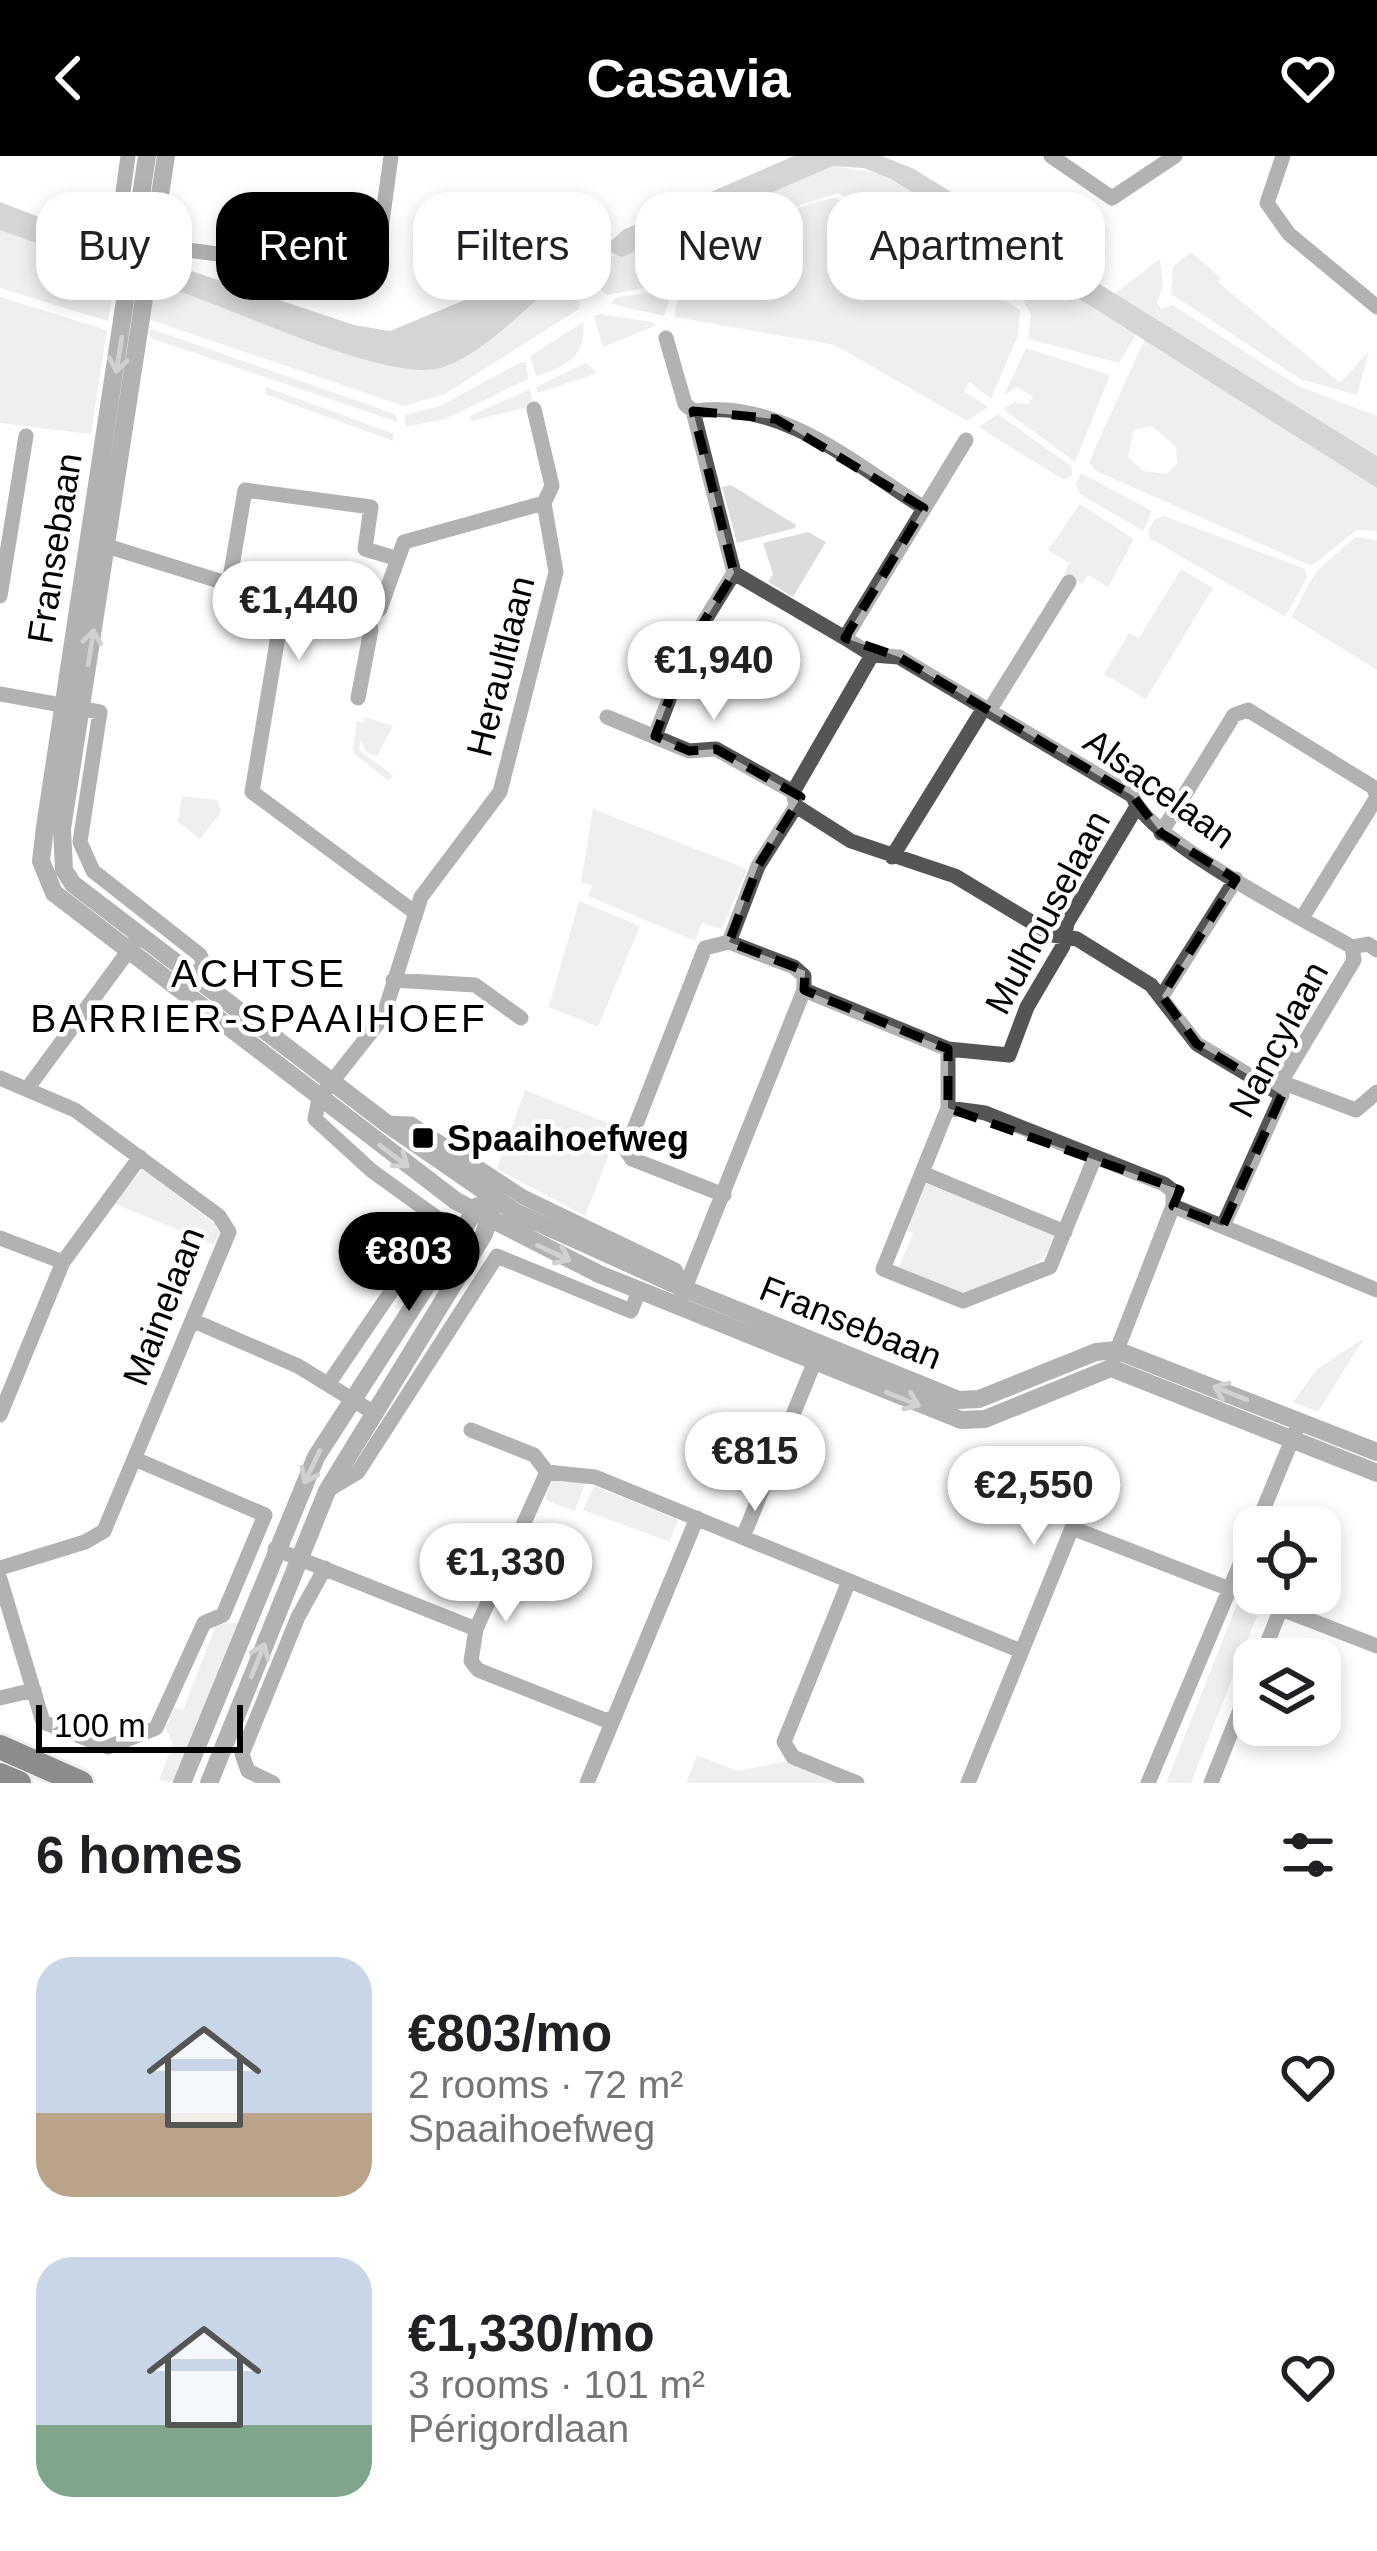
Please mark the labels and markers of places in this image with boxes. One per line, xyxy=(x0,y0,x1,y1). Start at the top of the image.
pin: €1,440 xyxy=(201,561,397,663)
pin: €1,940 xyxy=(616,621,812,723)
place label: Spaaihoefweg xyxy=(447,1118,689,1159)
marker: Spaaihoefweg xyxy=(410,1125,436,1151)
pin: €803 xyxy=(338,1212,480,1314)
pin: €815 xyxy=(684,1412,826,1514)
pin: €2,550 xyxy=(936,1446,1132,1548)
pin: €1,330 xyxy=(408,1523,604,1625)

